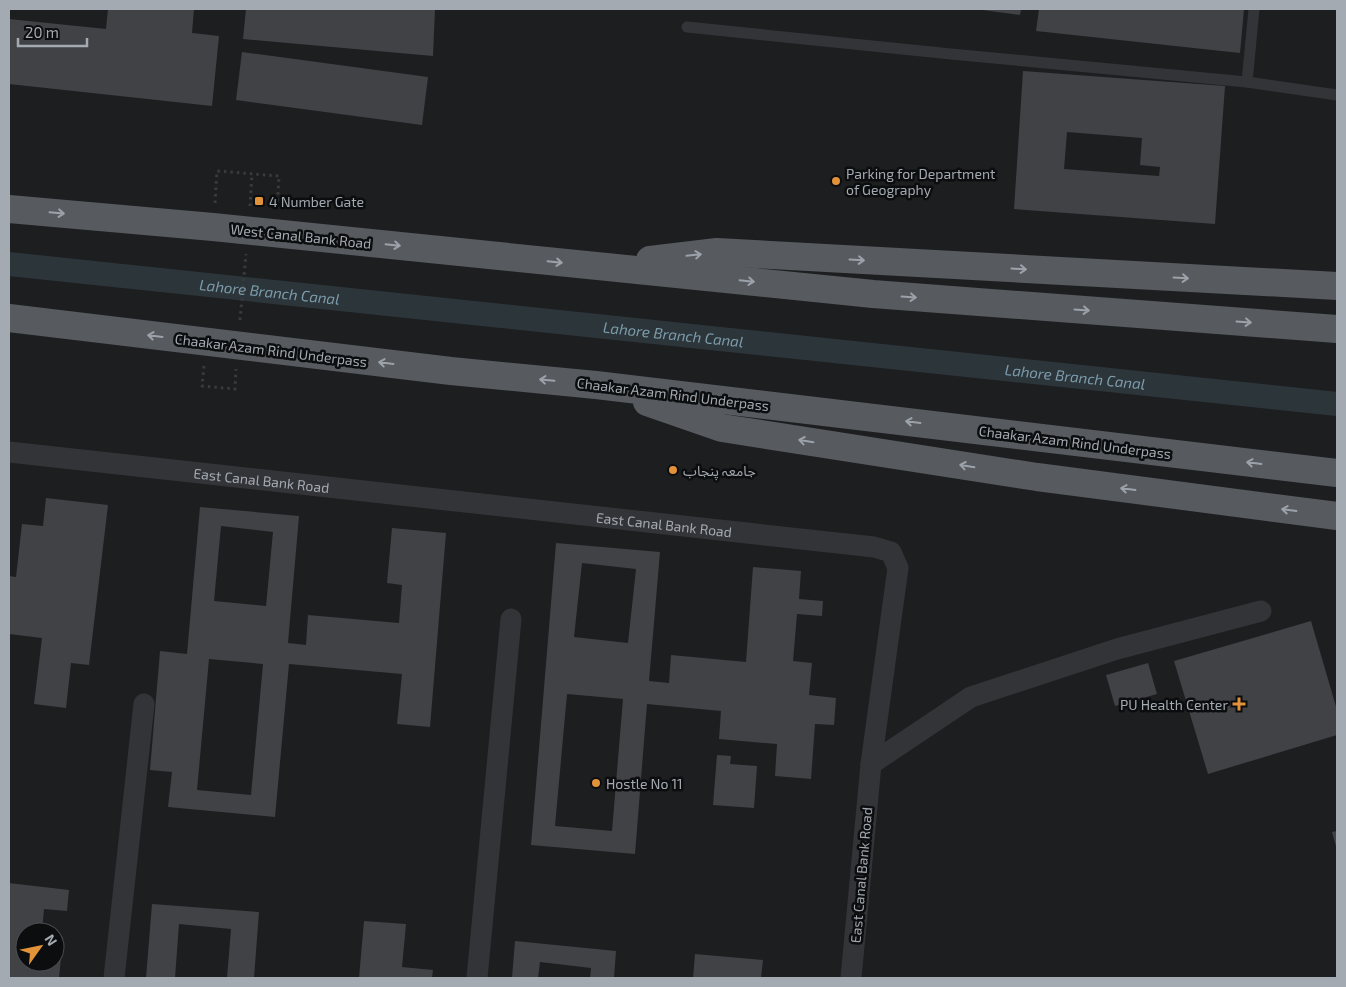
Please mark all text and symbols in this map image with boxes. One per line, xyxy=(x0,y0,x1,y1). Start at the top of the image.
scale bar xyxy=(18,15,86,47)
text: 20 m xyxy=(25,23,59,41)
place label: Parking for Department of Geography xyxy=(846,165,995,198)
marker: Parking for Department of Geography xyxy=(830,175,842,187)
place label: 4 Number Gate xyxy=(269,193,364,210)
marker: 4 Number Gate xyxy=(253,195,265,207)
one-way arrow xyxy=(49,208,65,218)
street label: West Canal Bank Road xyxy=(230,220,372,252)
one-way arrow xyxy=(385,240,401,250)
one-way arrow xyxy=(686,250,702,260)
one-way arrow xyxy=(848,256,864,265)
one-way arrow xyxy=(547,257,563,266)
one-way arrow xyxy=(1011,265,1027,274)
one-way arrow xyxy=(1173,273,1189,282)
water label: Lahore Branch Canal xyxy=(198,275,341,308)
one-way arrow xyxy=(738,276,754,286)
one-way arrow xyxy=(900,292,916,301)
one-way arrow xyxy=(1074,305,1090,314)
one-way arrow xyxy=(1236,317,1252,327)
water label: Lahore Branch Canal xyxy=(602,318,744,350)
street label: Chaakar Azam Rind Underpass xyxy=(174,330,368,370)
one-way arrow xyxy=(147,331,163,341)
one-way arrow xyxy=(378,358,394,368)
water label: Lahore Branch Canal xyxy=(1004,360,1146,393)
street label: Chaakar Azam Rind Underpass xyxy=(576,374,770,414)
one-way arrow xyxy=(540,375,556,385)
one-way arrow xyxy=(905,417,921,427)
street label: Chaakar Azam Rind Underpass xyxy=(978,422,1172,462)
one-way arrow xyxy=(799,436,815,446)
one-way arrow xyxy=(1246,458,1262,468)
one-way arrow xyxy=(959,461,975,471)
place label: جامعہ پنجاب xyxy=(683,462,756,481)
street label: East Canal Bank Road xyxy=(193,464,330,496)
marker: جامعہ پنجاب xyxy=(667,464,679,476)
one-way arrow xyxy=(1120,484,1136,494)
one-way arrow xyxy=(1281,505,1297,515)
street label: East Canal Bank Road xyxy=(595,508,733,540)
place label: PU Health Center xyxy=(1120,696,1228,713)
marker: PU Health Center xyxy=(1232,697,1246,711)
place label: Hostle No 11 xyxy=(606,775,683,792)
marker: Hostle No 11 xyxy=(590,777,602,789)
street label: East Canal Bank Road xyxy=(847,806,875,944)
north arrow xyxy=(15,922,65,972)
text: N xyxy=(41,931,61,949)

